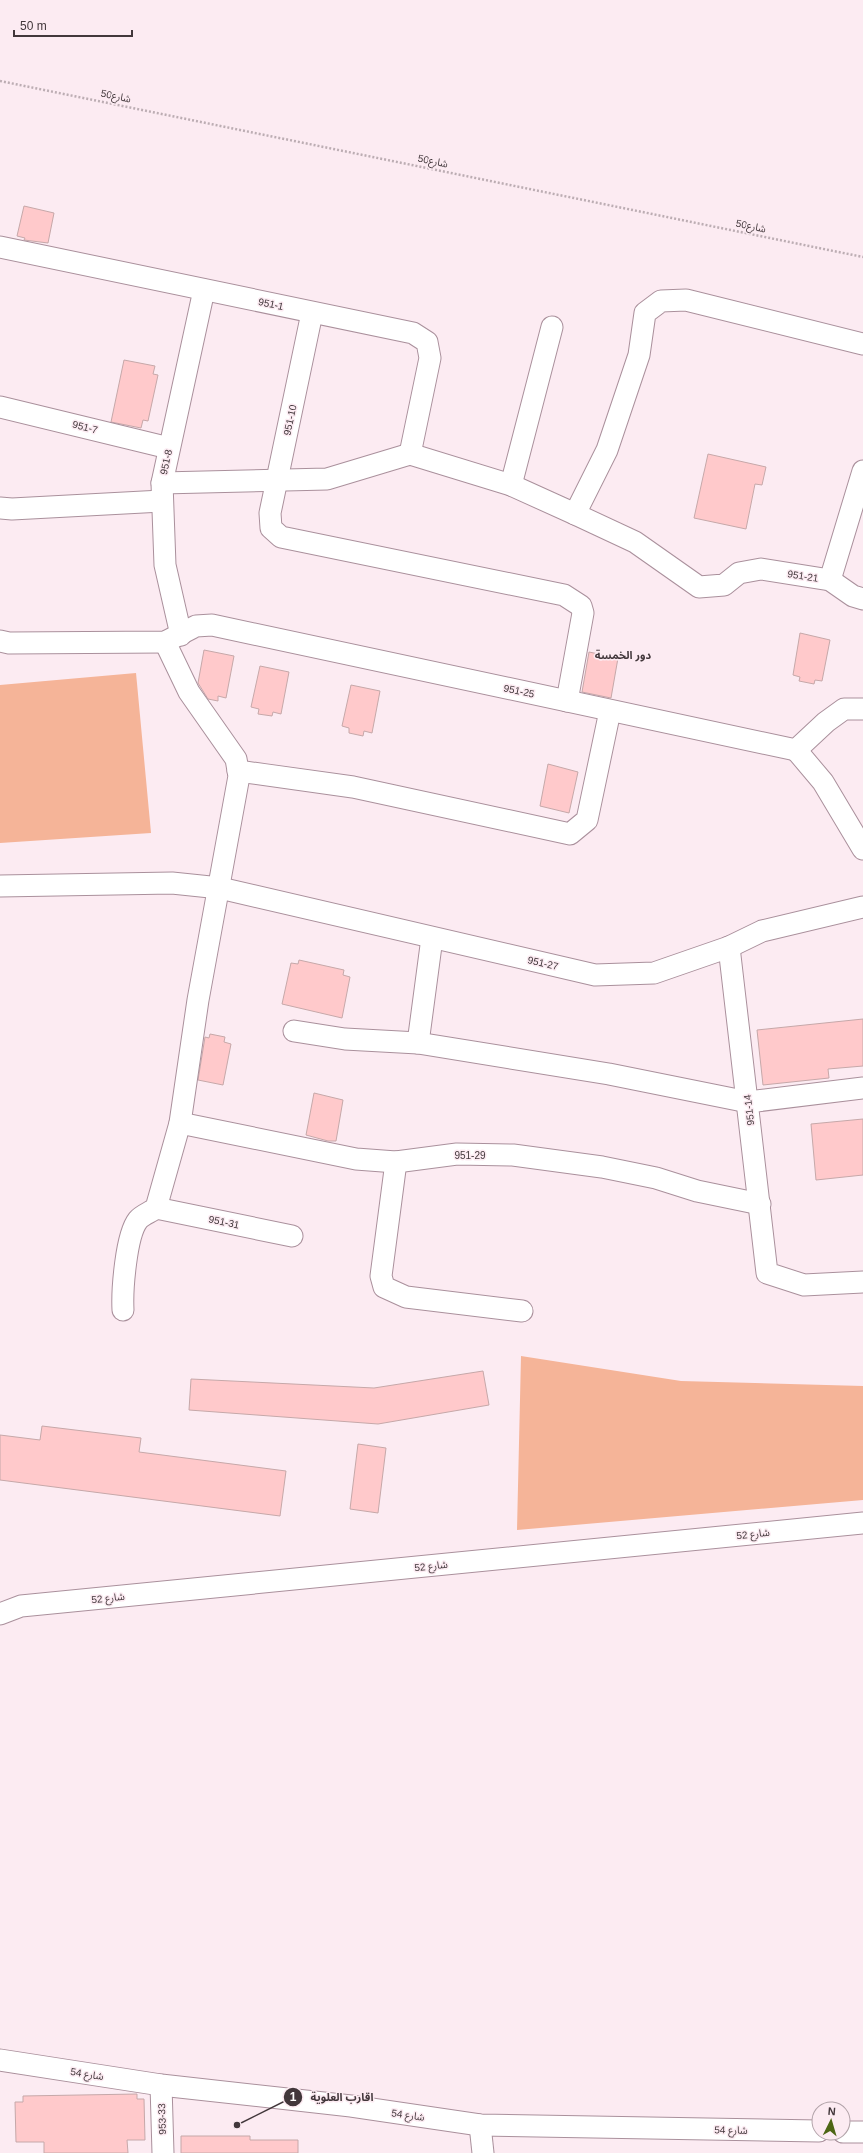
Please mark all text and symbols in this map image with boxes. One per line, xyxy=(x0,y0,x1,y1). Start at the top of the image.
scale bar xyxy=(14,12,132,38)
text: 50 m xyxy=(20,19,47,33)
street label: شارع50 xyxy=(99,87,132,107)
street label: شارع50 xyxy=(416,152,449,172)
street label: شارع50 xyxy=(734,217,767,237)
street label: 951-1 xyxy=(257,296,285,312)
street label: 951-10 xyxy=(281,403,299,436)
street label: 951-7 xyxy=(71,419,99,436)
street label: 951-8 xyxy=(158,448,174,476)
street label: 951-21 xyxy=(787,568,820,584)
district label: دور الخمسة xyxy=(595,649,651,662)
street label: 951-25 xyxy=(503,682,536,700)
street label: 951-27 xyxy=(527,954,560,972)
street label: 951-14 xyxy=(742,1093,756,1126)
street label: 951-29 xyxy=(454,1150,486,1161)
street label: 951-31 xyxy=(208,1213,241,1231)
street label: شارع 52 xyxy=(736,1527,771,1543)
street label: شارع 52 xyxy=(414,1559,449,1575)
street label: شارع 52 xyxy=(91,1591,126,1607)
street label: شارع 54 xyxy=(69,2066,105,2084)
callout: اقارب العلوية xyxy=(283,2086,382,2109)
text: 1 xyxy=(290,2090,297,2104)
text: اقارب العلوية xyxy=(311,2091,373,2104)
north arrow xyxy=(811,2101,851,2141)
street label: 953-33 xyxy=(156,2103,168,2135)
text: N xyxy=(827,2105,836,2117)
street label: شارع 54 xyxy=(390,2107,425,2125)
street label: شارع 54 xyxy=(714,2124,748,2138)

